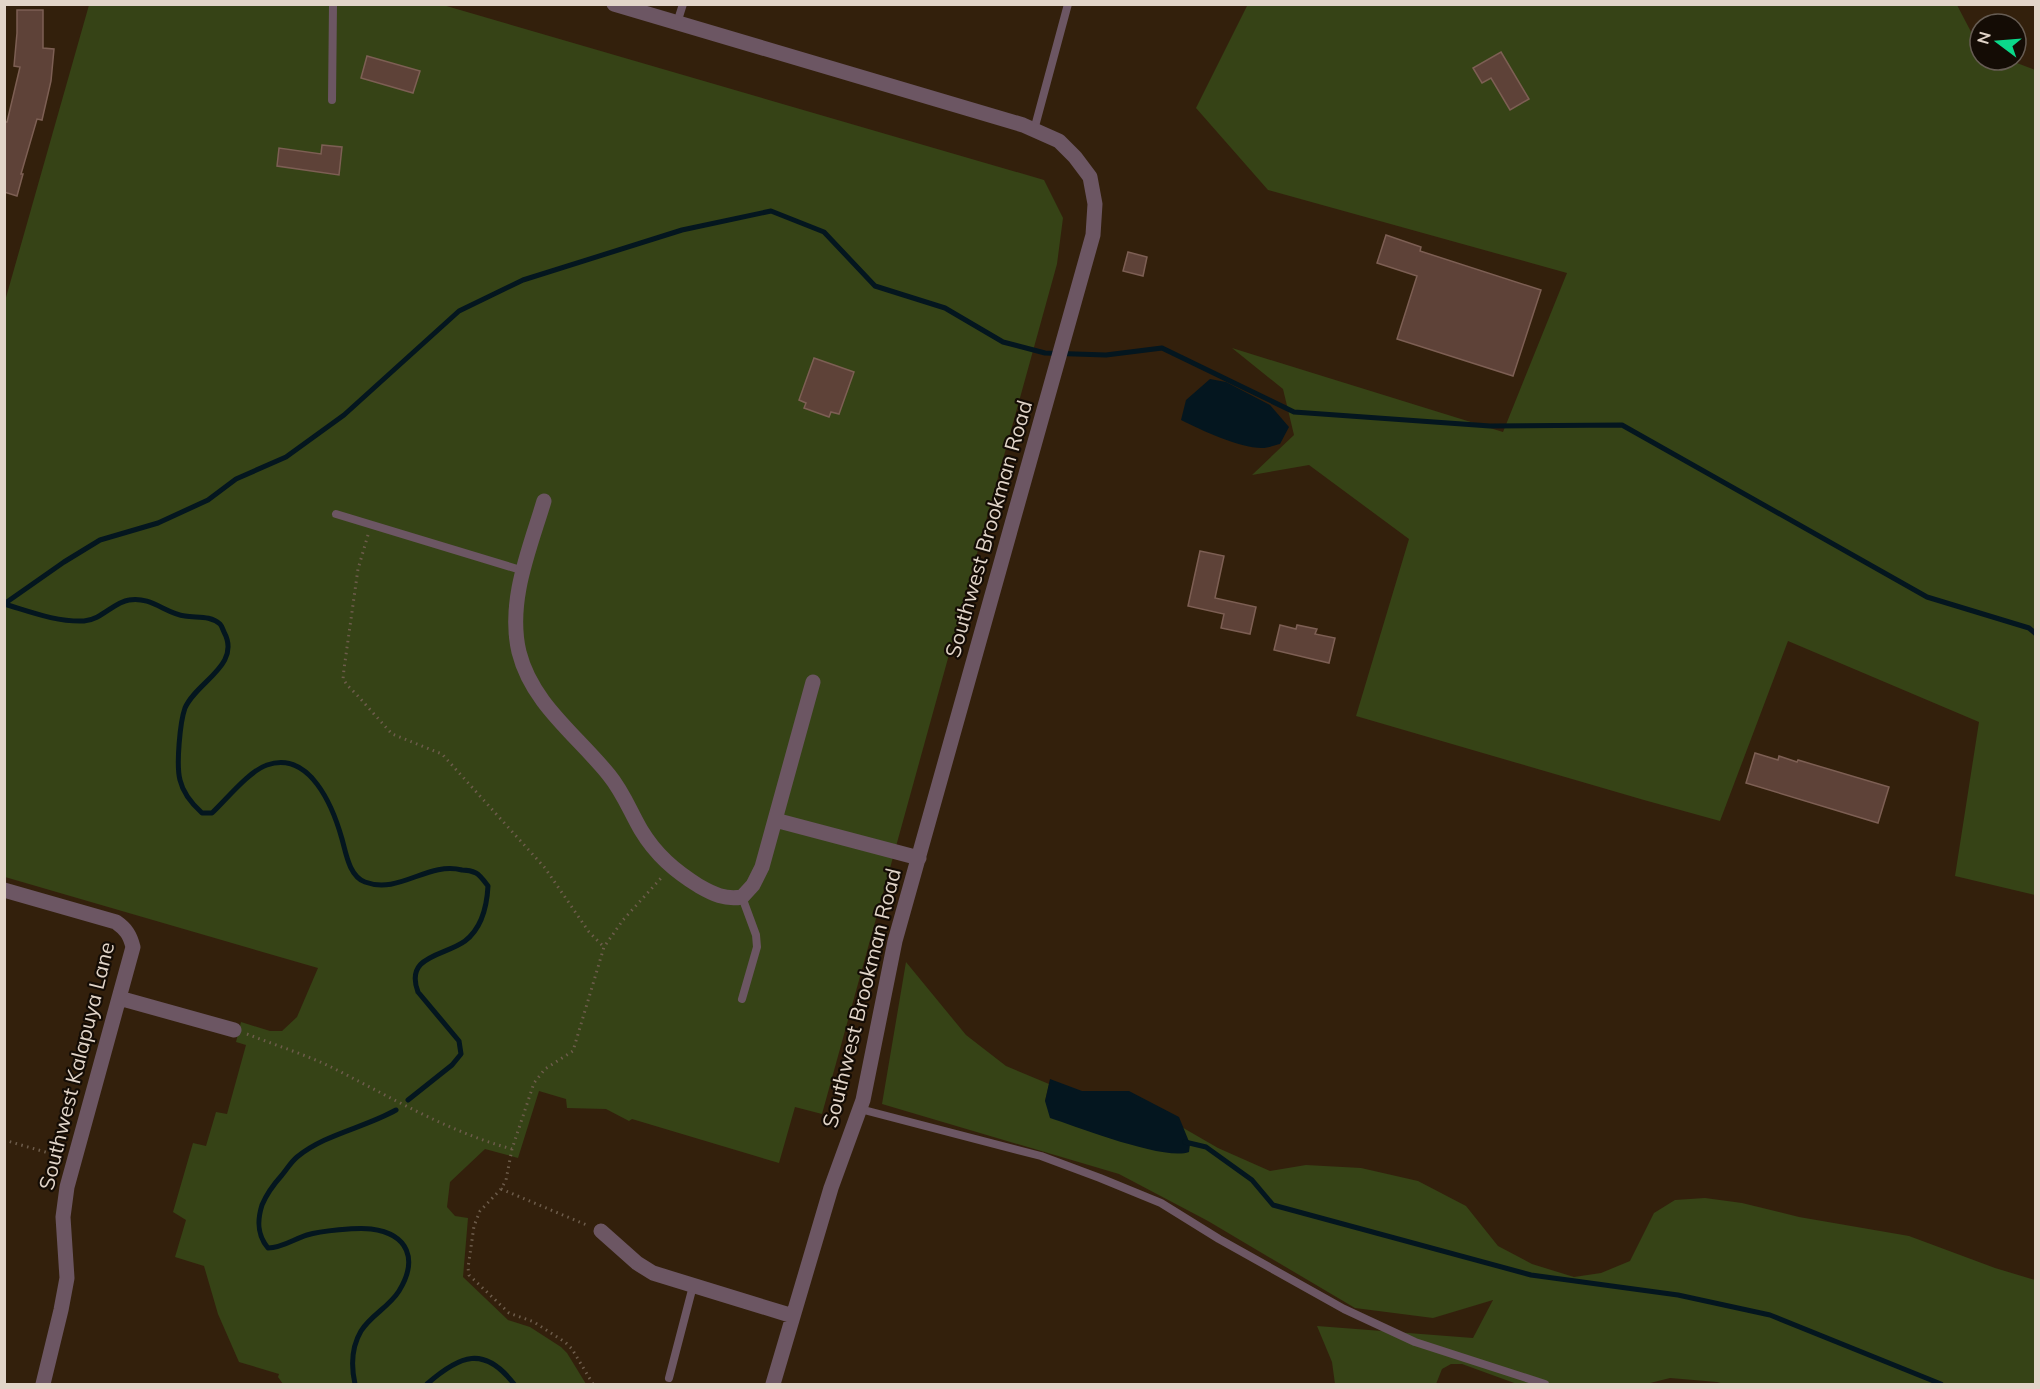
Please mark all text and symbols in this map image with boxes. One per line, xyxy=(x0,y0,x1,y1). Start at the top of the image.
north arrow xyxy=(1968,12,2028,72)
text: N xyxy=(1972,29,1995,46)
street label: Southwest Brookman Road xyxy=(939,397,1037,660)
street label: Southwest Brookman Road xyxy=(816,865,906,1130)
street label: Southwest Kalapuya Lane xyxy=(33,939,119,1192)

